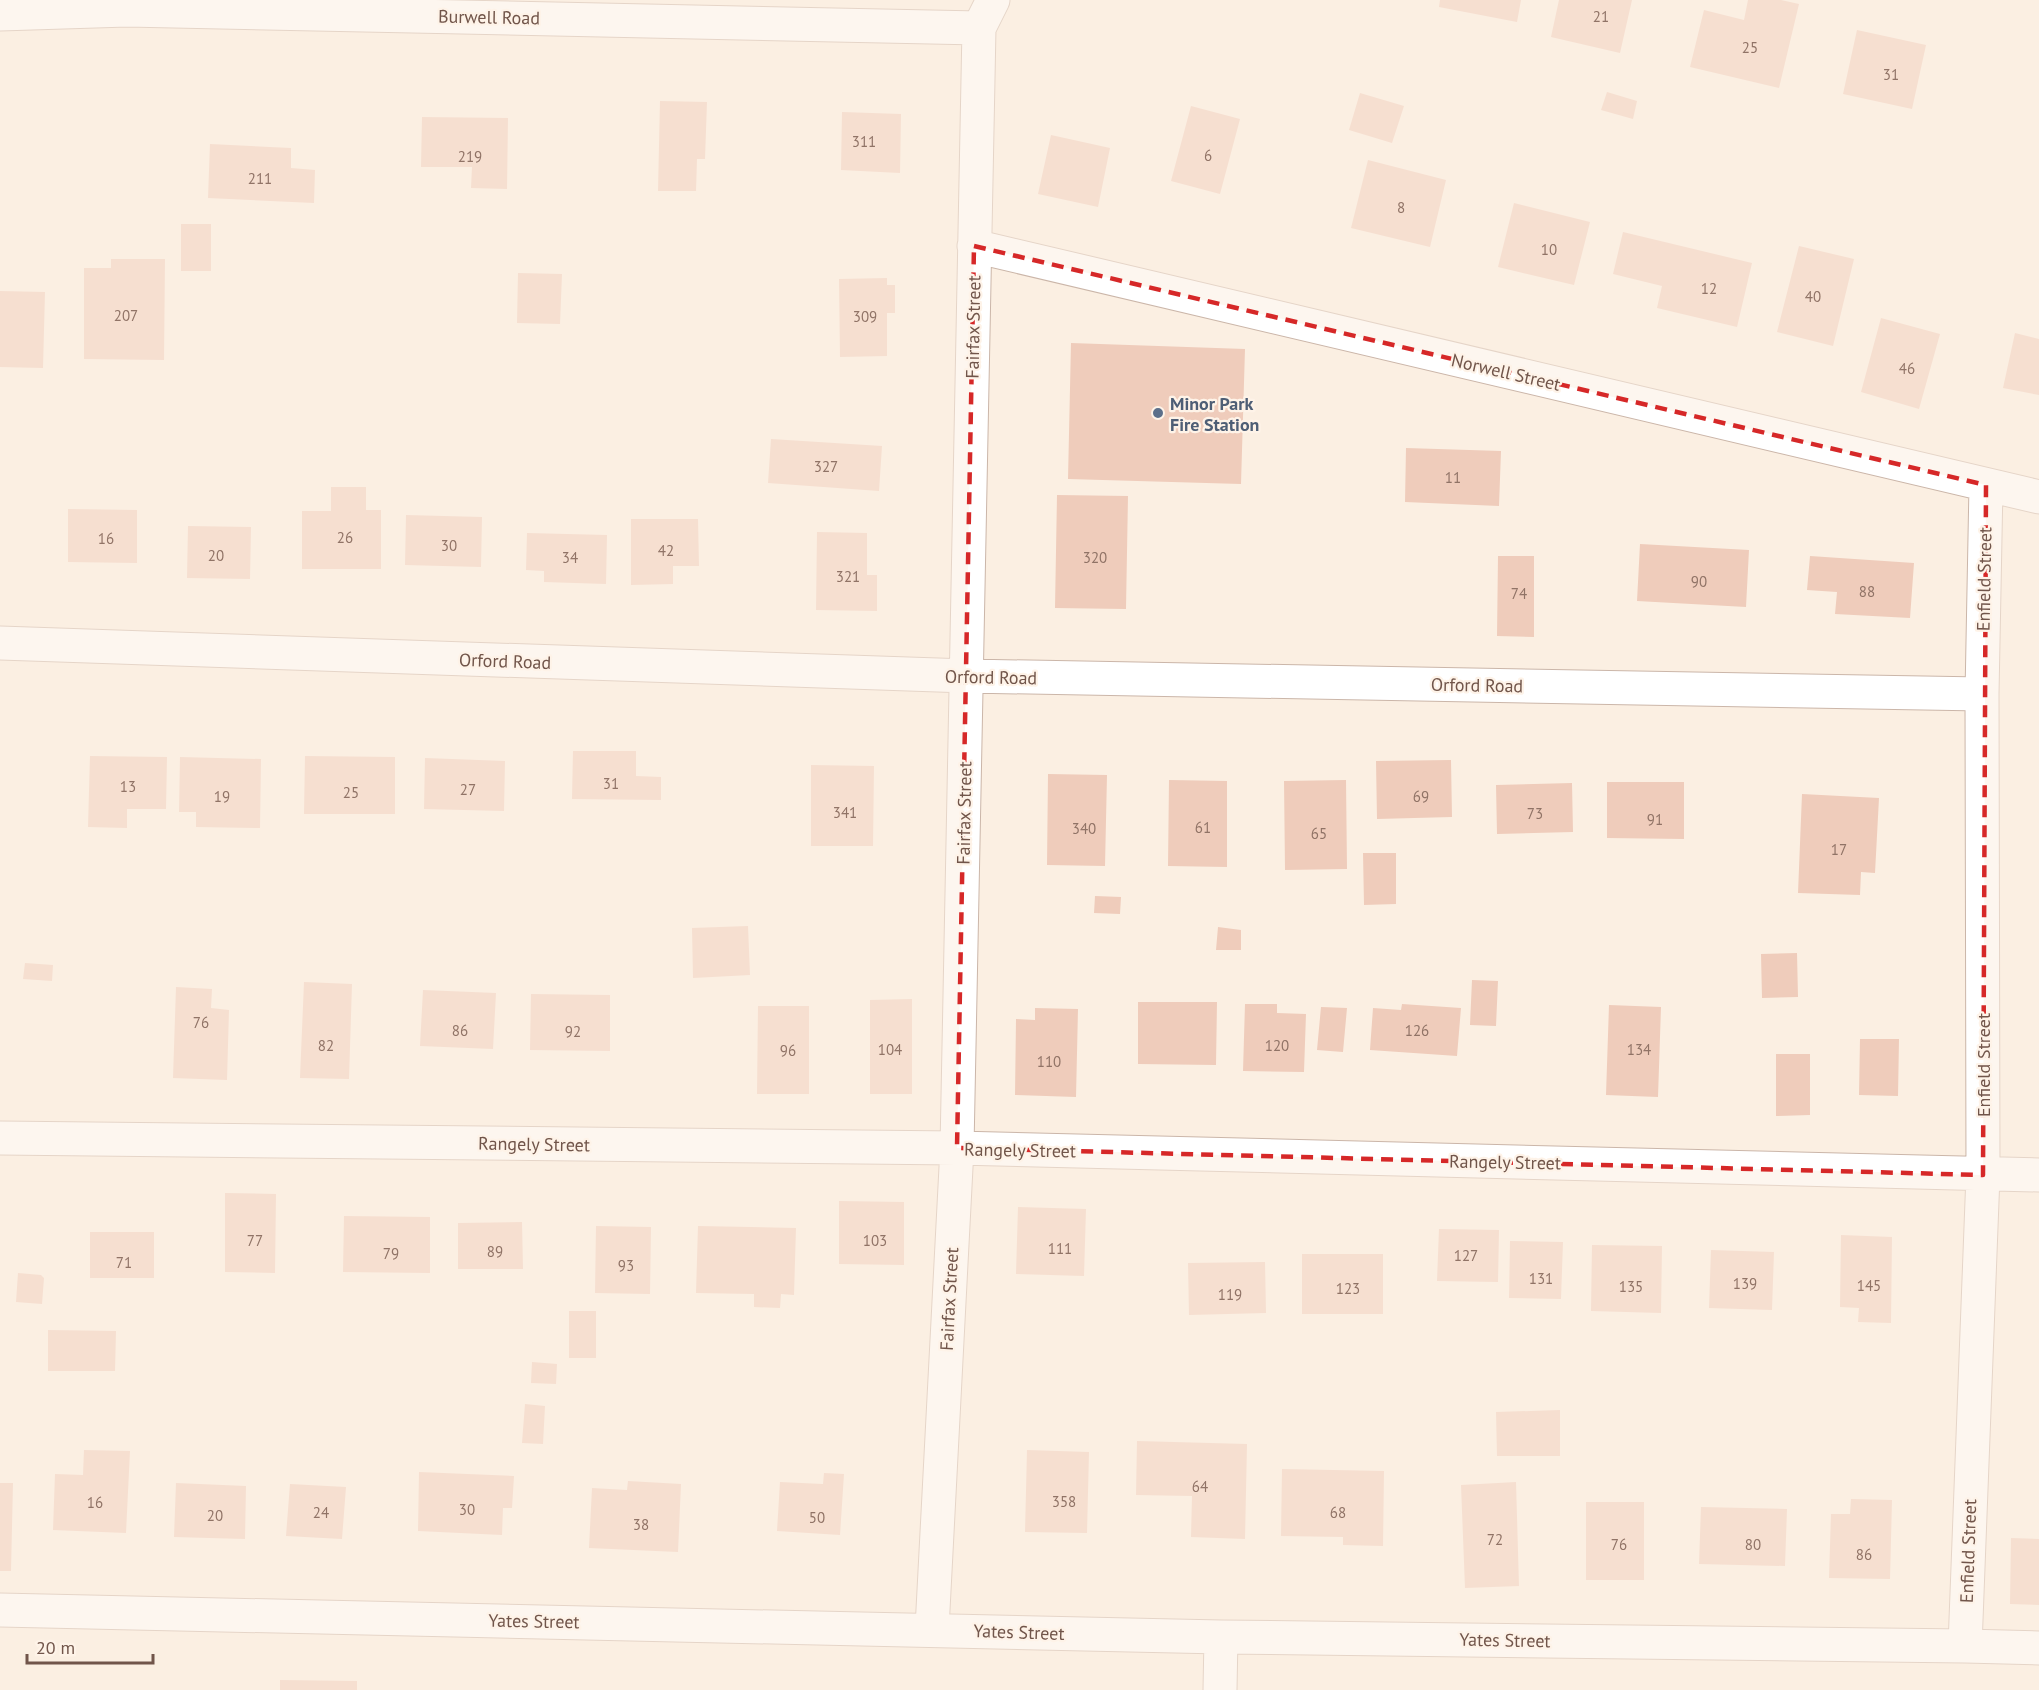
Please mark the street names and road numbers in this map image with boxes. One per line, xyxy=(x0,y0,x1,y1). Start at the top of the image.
street label: Burwell Road xyxy=(438,5,540,29)
street label: Fairfax Street xyxy=(961,275,985,379)
street label: Norwell Street xyxy=(1449,348,1563,396)
street label: Enfield Street xyxy=(1972,527,1996,631)
street label: Orford Road xyxy=(458,648,552,674)
street label: Orford Road xyxy=(945,665,1037,689)
street label: Orford Road xyxy=(1431,673,1523,697)
street label: Fairfax Street xyxy=(952,761,976,865)
street label: Enfield Street xyxy=(1972,1013,1995,1117)
street label: Rangely Street xyxy=(478,1132,590,1156)
street label: Rangely Street xyxy=(964,1138,1076,1162)
street label: Rangely Street xyxy=(1449,1150,1561,1174)
street label: Fairfax Street xyxy=(935,1247,963,1351)
street label: Enfield Street xyxy=(1955,1499,1981,1603)
street label: Yates Street xyxy=(488,1609,580,1633)
street label: Yates Street xyxy=(973,1619,1065,1645)
street label: Yates Street xyxy=(1459,1628,1551,1652)

